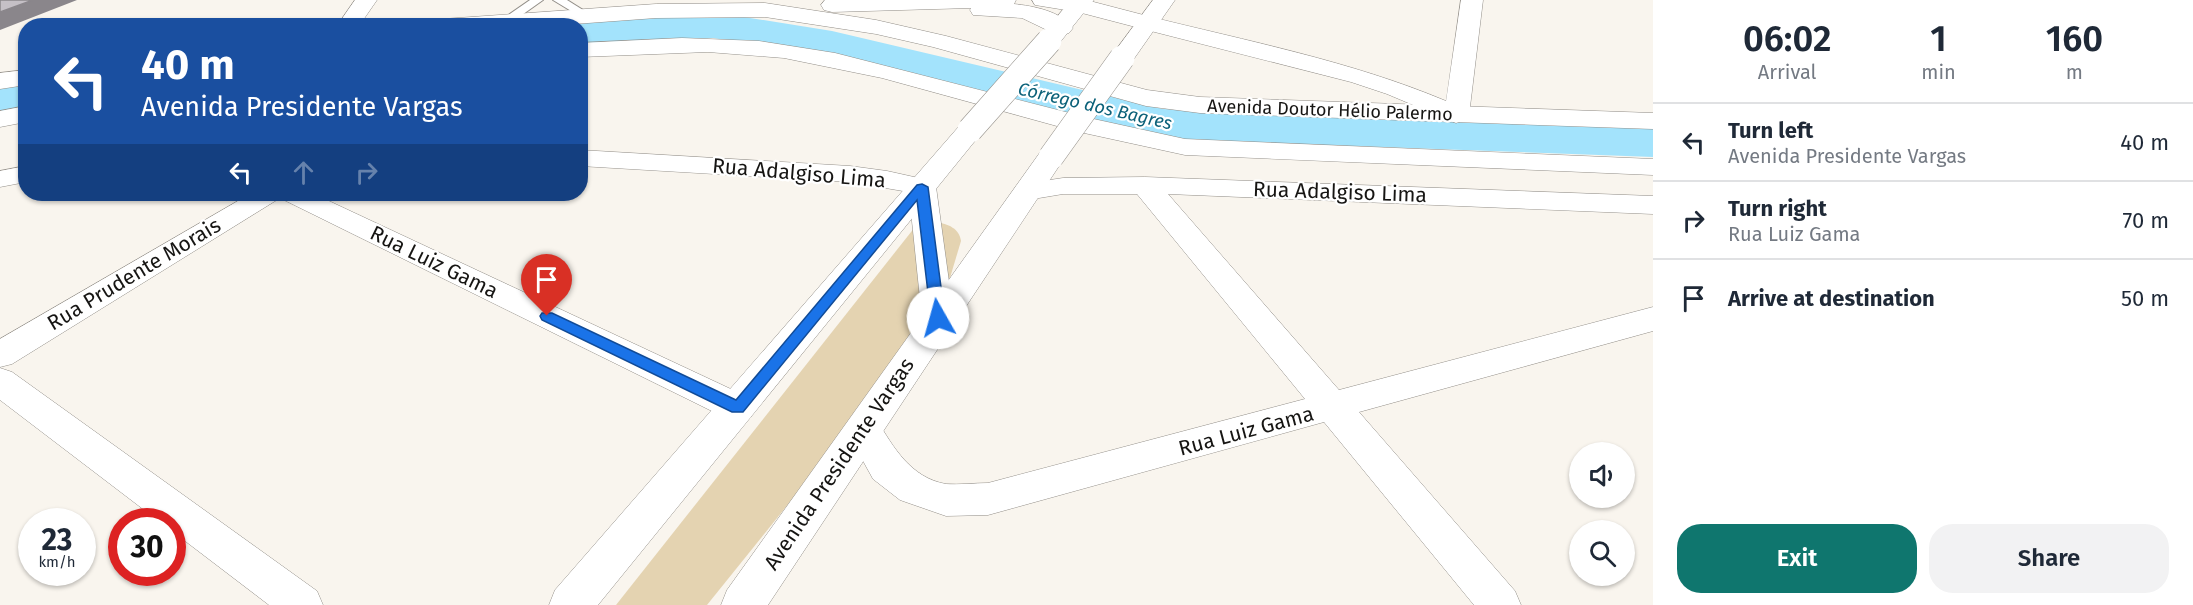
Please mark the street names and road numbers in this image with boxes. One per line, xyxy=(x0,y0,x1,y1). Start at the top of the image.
street label: Avenida Doutor Hélio Palermo xyxy=(1207,95,1453,125)
street label: Rua Adalgiso Lima xyxy=(711,152,887,194)
street label: Rua Adalgiso Lima xyxy=(1253,176,1427,208)
street label: Rua Prudente Morais xyxy=(43,212,226,336)
street label: Rua Luiz Gama xyxy=(366,220,502,304)
street label: Avenida Presidente Vargas xyxy=(758,353,920,575)
street label: Rua Luiz Gama xyxy=(1175,400,1317,462)

